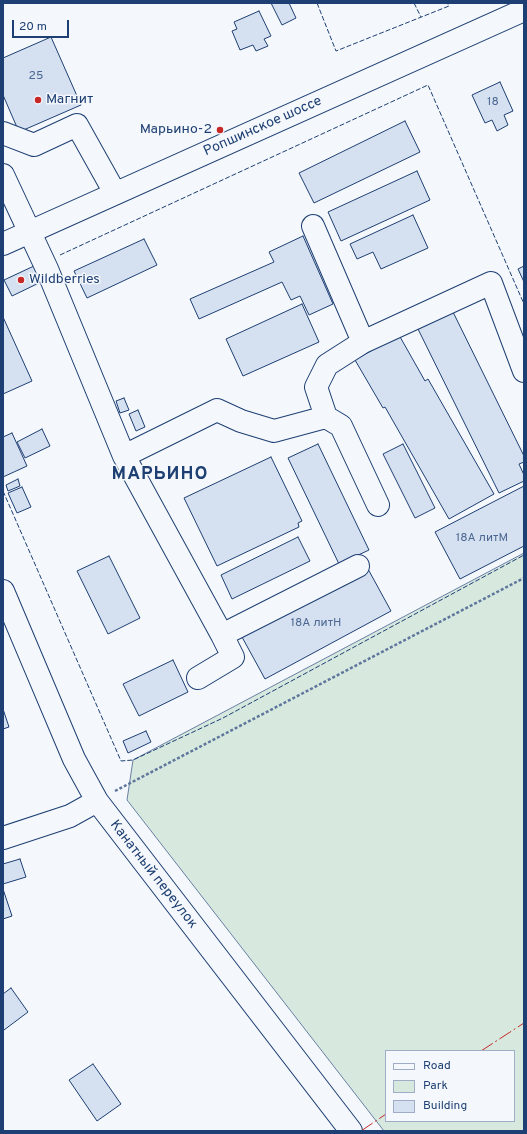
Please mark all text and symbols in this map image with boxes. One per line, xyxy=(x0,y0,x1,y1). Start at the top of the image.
scale bar xyxy=(14,12,71,38)
text: 20 m xyxy=(19,19,47,35)
house number: 25 xyxy=(29,70,43,84)
place label: Магнит xyxy=(46,92,93,108)
street label: Ропшинское шоссе xyxy=(201,93,325,161)
marker: Магнит xyxy=(33,95,43,105)
house number: 18 xyxy=(487,96,499,110)
place label: Марьино-2 xyxy=(140,122,212,138)
marker: Марьино-2 xyxy=(215,125,225,135)
place label: Wildberries xyxy=(29,272,100,288)
marker: Wildberries xyxy=(16,275,26,285)
district label: МАРЬИНО xyxy=(112,464,208,486)
house number: 18А литМ xyxy=(456,532,508,546)
house number: 18А литН xyxy=(290,617,342,631)
street label: Канатный переулок xyxy=(105,817,201,933)
legend xyxy=(385,1050,515,1122)
text: Road xyxy=(423,1058,451,1074)
text: Park xyxy=(423,1078,448,1094)
text: Building xyxy=(423,1098,467,1114)

